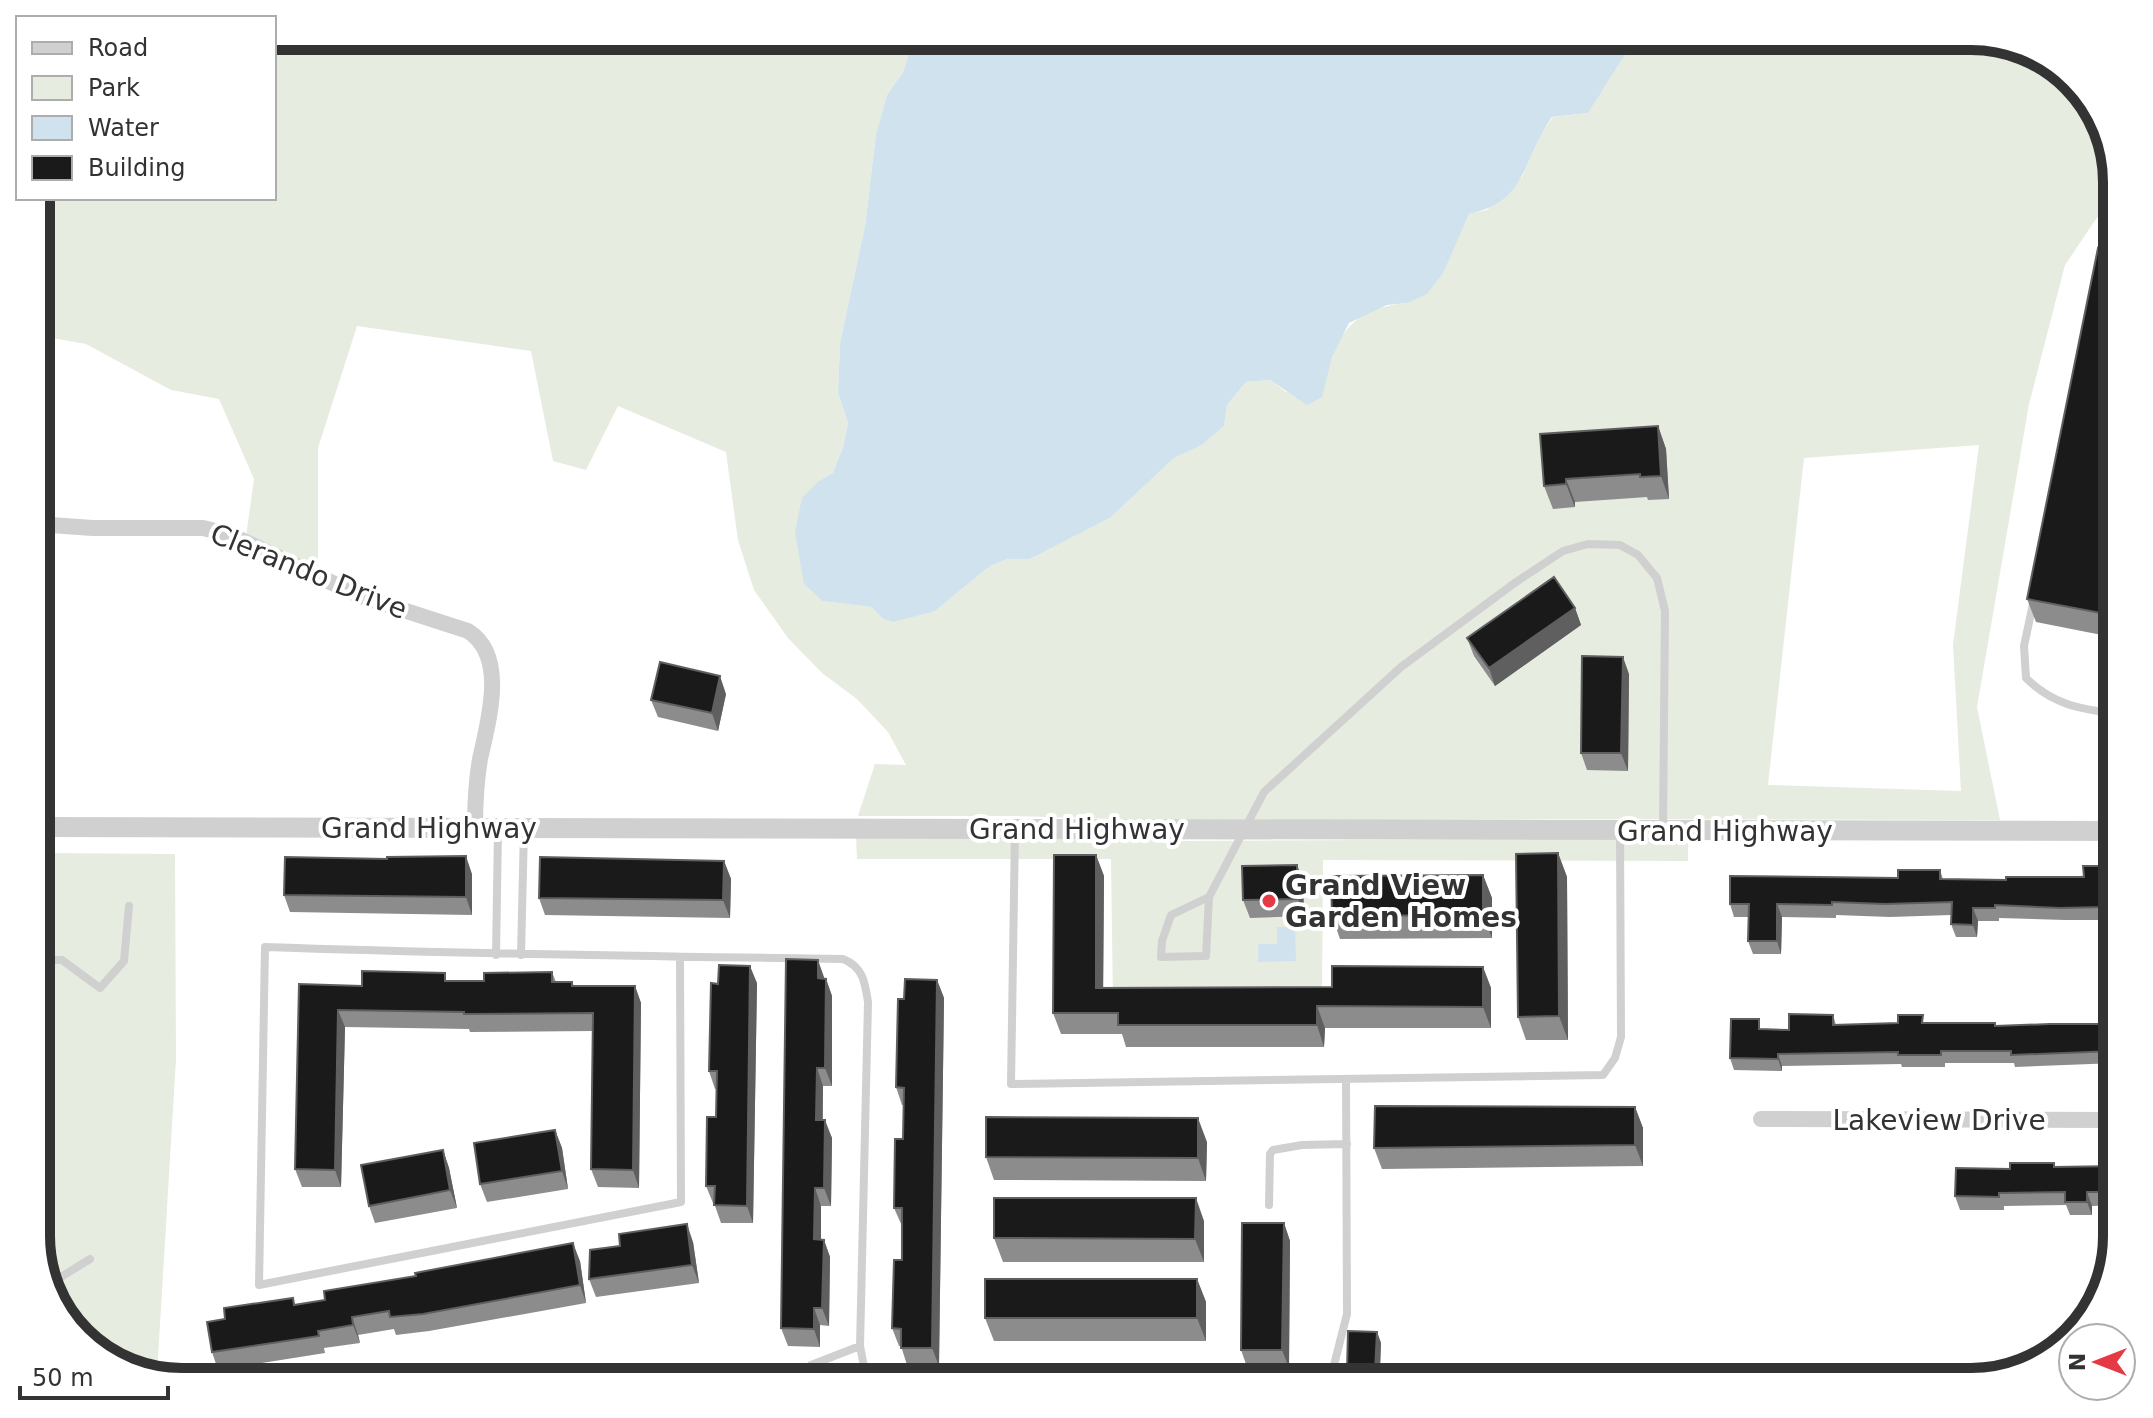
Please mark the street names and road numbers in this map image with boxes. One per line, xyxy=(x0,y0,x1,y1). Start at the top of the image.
street label: Clerando Drive xyxy=(206,517,412,626)
street label: Grand Highway xyxy=(321,812,537,845)
street label: Grand Highway xyxy=(969,813,1185,846)
street label: Grand Highway xyxy=(1617,815,1833,848)
street label: Lakeview Drive xyxy=(1832,1104,2046,1137)

